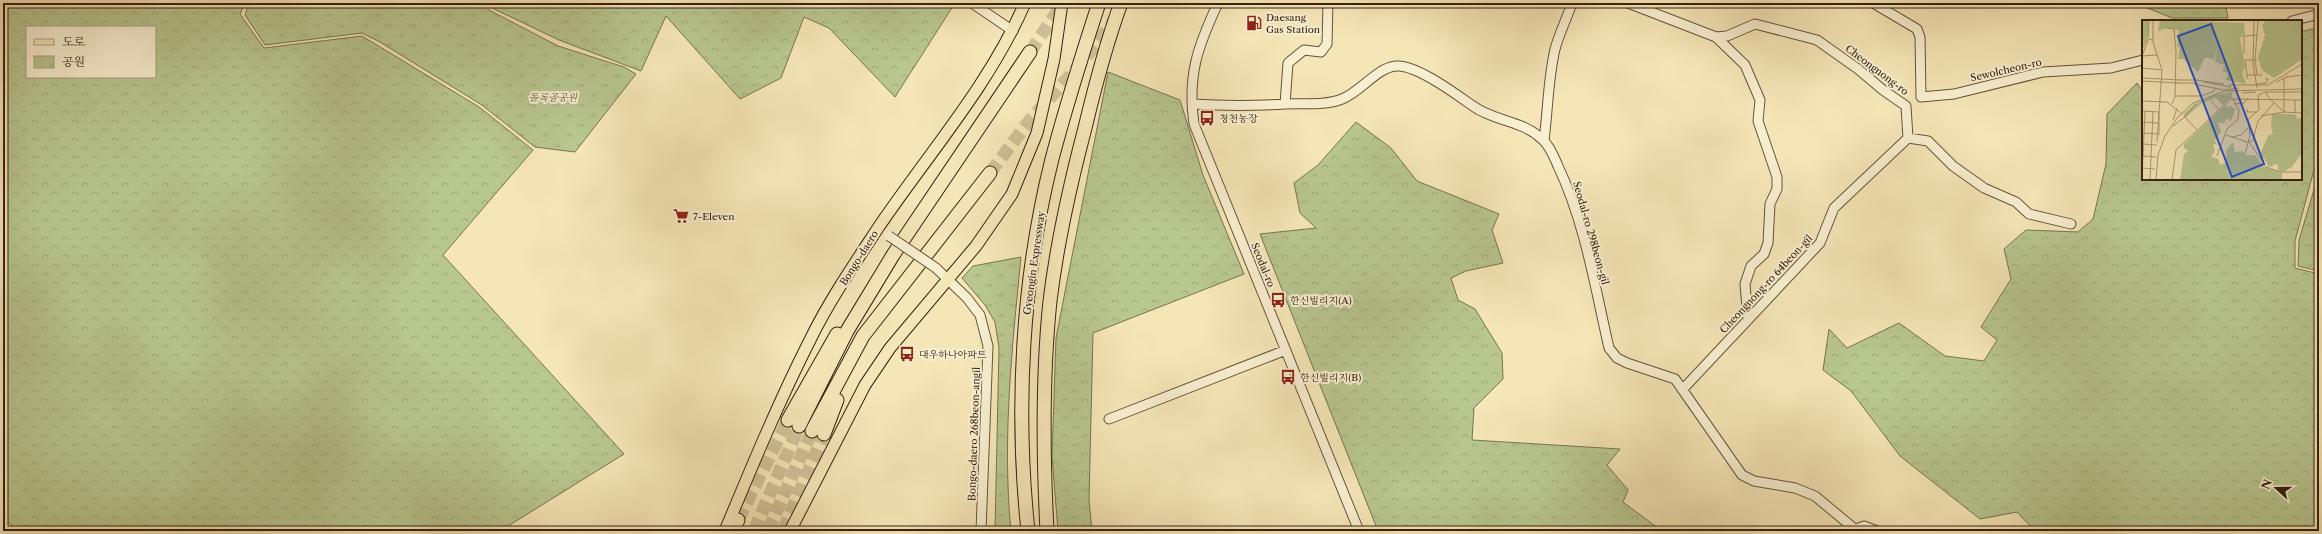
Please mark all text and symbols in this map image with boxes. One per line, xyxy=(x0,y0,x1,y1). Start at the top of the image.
place label: Daesang Gas Station xyxy=(1266,11,1321,36)
fuel station icon: Daesang Gas Station xyxy=(1245,14,1263,32)
inset map xyxy=(2142,20,2302,180)
legend xyxy=(26,26,156,78)
text: 도로 xyxy=(62,34,86,49)
street label: Cheongnong-ro xyxy=(1843,42,1911,98)
text: 공원 xyxy=(62,54,85,69)
street label: Sewolcheon-ro xyxy=(1969,55,2043,85)
park label: 돌록골공원 xyxy=(529,91,578,104)
bus stop icon: 청천농장 xyxy=(1198,109,1216,127)
place label: 청천농장 xyxy=(1219,112,1258,125)
street label: Seodal-ro 298beon-gil xyxy=(1570,180,1612,286)
supermarket icon: 7-Eleven xyxy=(672,207,690,225)
place label: 7-Eleven xyxy=(693,210,735,223)
street label: Gyeongin Expressway xyxy=(1020,210,1048,316)
street label: Bongo-daero xyxy=(837,228,881,288)
street label: Cheongnong-ro 64beon-gil xyxy=(1717,232,1815,336)
street label: Seodal-ro xyxy=(1248,241,1278,289)
bus stop icon: 한신빌리지(A) xyxy=(1269,291,1287,309)
place label: 한신빌리지(A) xyxy=(1290,294,1352,307)
bus stop icon: 대우하나아파트 xyxy=(898,345,916,363)
place label: 대우하나아파트 xyxy=(919,348,987,361)
street label: Bongo-daero 268beon-angil xyxy=(965,367,983,501)
bus stop icon: 한신빌리지(B) xyxy=(1279,368,1297,386)
place label: 한신빌리지(B) xyxy=(1300,371,1361,384)
north arrow xyxy=(2256,468,2296,508)
text: N xyxy=(2258,477,2275,491)

